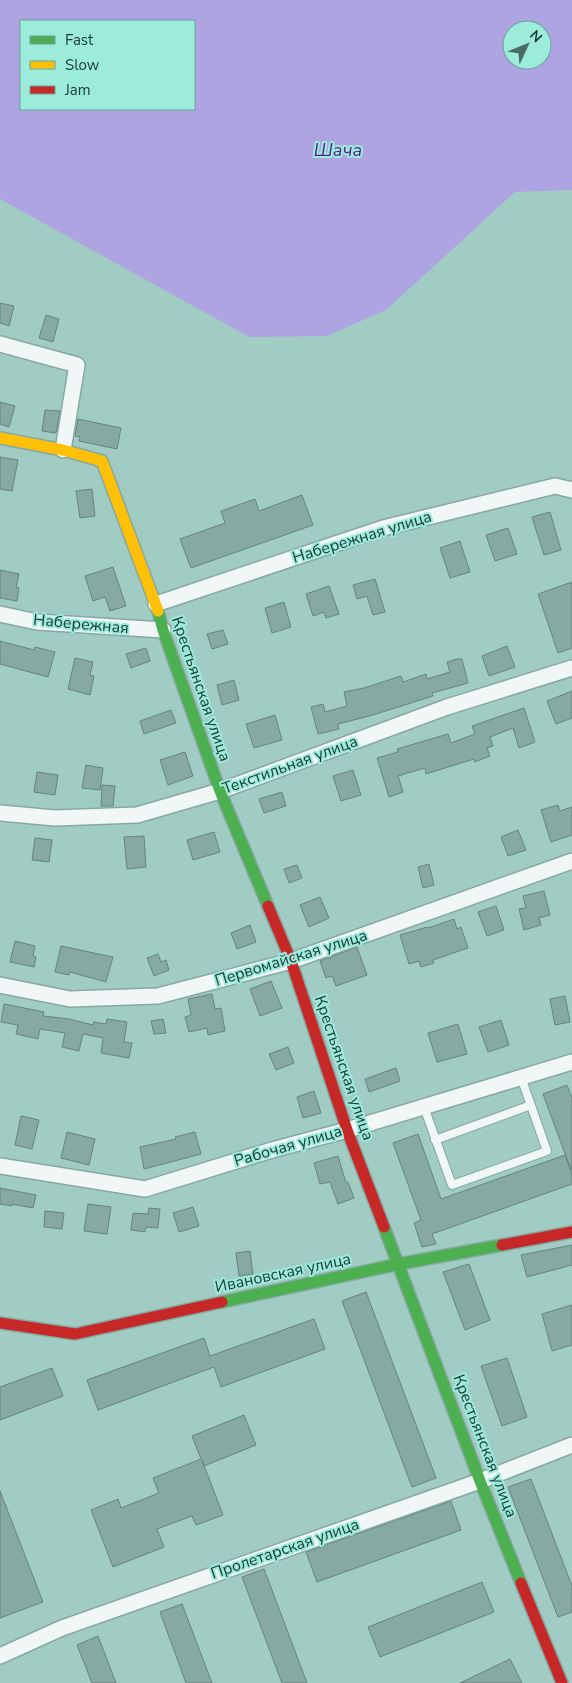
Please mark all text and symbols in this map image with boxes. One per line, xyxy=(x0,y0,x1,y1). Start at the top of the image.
legend xyxy=(20,20,195,110)
north arrow xyxy=(502,20,552,70)
text: N xyxy=(526,26,546,47)
text: Fast xyxy=(65,30,94,50)
text: Slow xyxy=(65,55,100,75)
text: Jam xyxy=(64,80,91,100)
water label: Шача xyxy=(314,138,362,162)
street label: Набережная улица xyxy=(290,505,434,569)
street label: Набережная xyxy=(32,609,130,639)
street label: Крестьянская улица xyxy=(166,614,236,764)
street label: Текстильная улица xyxy=(219,730,361,800)
street label: Первомайская улица xyxy=(212,924,370,992)
street label: Крестьянская улица xyxy=(309,993,379,1143)
street label: Рабочая улица xyxy=(231,1120,345,1172)
street label: Ивановская улица xyxy=(213,1248,353,1298)
street label: Крестьянская улица xyxy=(448,1371,522,1521)
street label: Пролетарская улица xyxy=(208,1513,362,1585)

